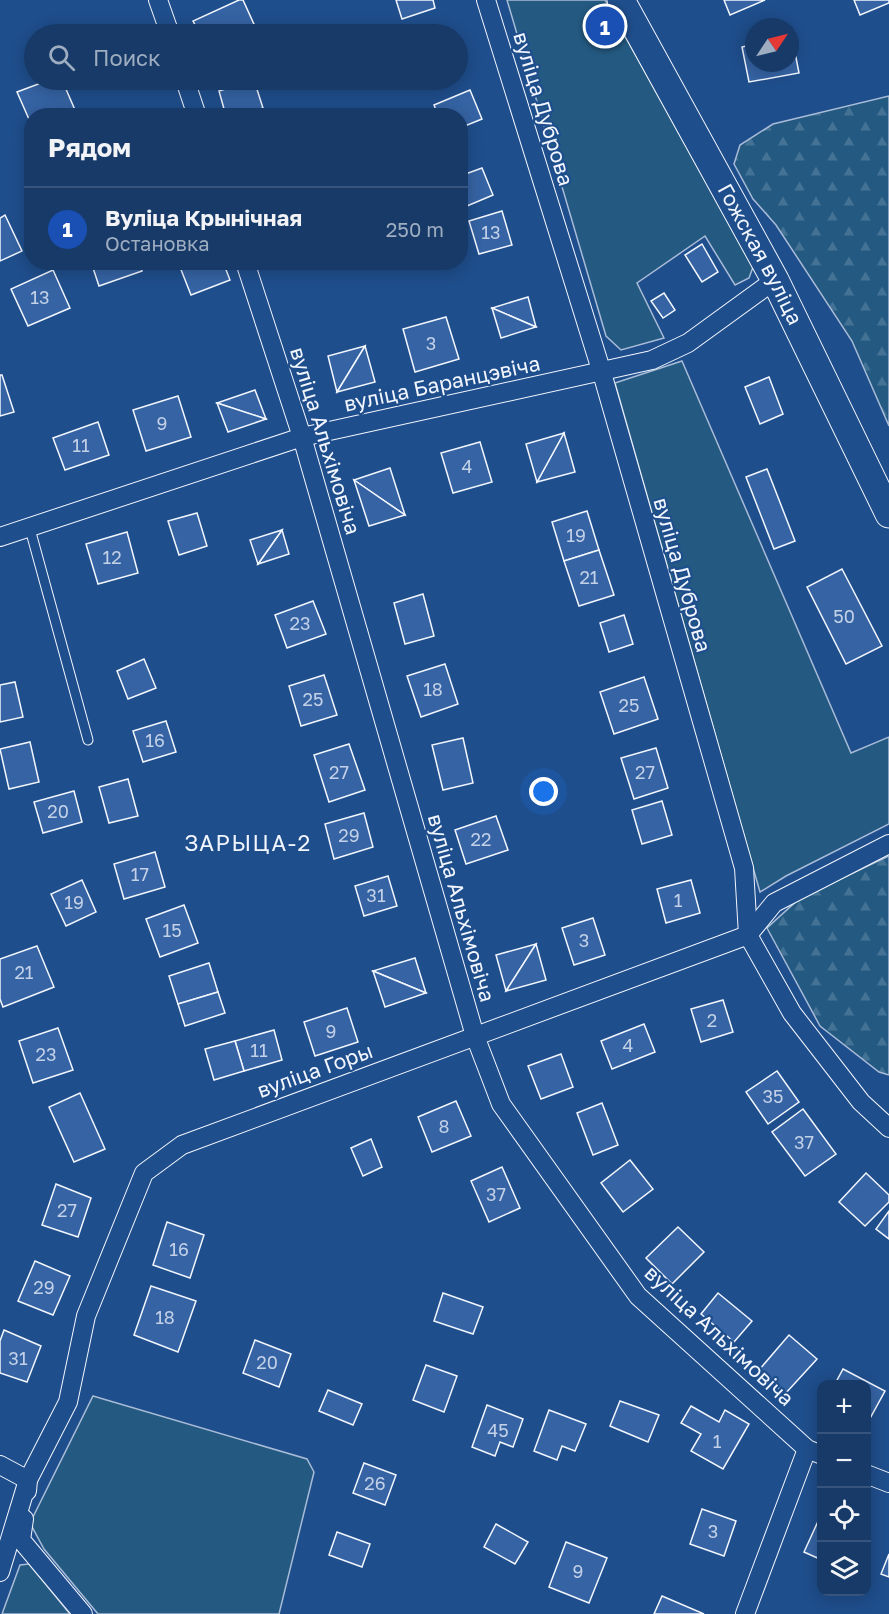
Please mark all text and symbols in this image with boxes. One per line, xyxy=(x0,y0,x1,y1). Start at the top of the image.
pin: 1 xyxy=(586,3,624,48)
north arrow xyxy=(745,18,799,72)
search box xyxy=(24,24,468,90)
street label: вуліца Дуброва xyxy=(508,29,580,189)
icon: search xyxy=(45,41,78,74)
text: Поиск xyxy=(93,44,161,71)
text: Рядом xyxy=(48,132,131,163)
street label: Гожская вуліца xyxy=(713,179,809,329)
text: Вуліца Крынічная xyxy=(105,204,302,231)
text: 1 xyxy=(62,217,73,241)
text: 250 m xyxy=(386,217,444,241)
house number: 13 xyxy=(481,221,501,243)
text: Остановка xyxy=(105,231,210,255)
house number: 13 xyxy=(30,286,50,308)
house number: 3 xyxy=(426,332,436,354)
street label: вуліца Альхімовіча xyxy=(285,344,367,538)
street label: вуліца Баранцэвіча xyxy=(341,350,542,417)
house number: 9 xyxy=(157,412,167,434)
house number: 11 xyxy=(72,434,90,456)
house number: 4 xyxy=(462,455,473,477)
street label: вуліца Дуброва xyxy=(648,495,717,655)
house number: 19 xyxy=(566,524,586,546)
house number: 12 xyxy=(102,546,122,568)
house number: 21 xyxy=(579,566,599,588)
house number: 50 xyxy=(833,605,855,627)
house number: 23 xyxy=(290,612,310,634)
house number: 18 xyxy=(423,678,443,700)
house number: 25 xyxy=(303,688,323,710)
house number: 25 xyxy=(619,694,639,716)
house number: 16 xyxy=(145,729,165,751)
house number: 27 xyxy=(329,761,349,783)
house number: 27 xyxy=(635,761,655,783)
your location xyxy=(529,777,558,806)
house number: 20 xyxy=(47,800,69,822)
street label: вуліца Альхімовіча xyxy=(423,811,501,1005)
house number: 29 xyxy=(338,824,360,846)
house number: 22 xyxy=(471,828,491,850)
district label: ЗАРЫЦА-2 xyxy=(184,829,312,856)
house number: 17 xyxy=(131,863,149,885)
house number: 31 xyxy=(366,884,386,906)
house number: 1 xyxy=(674,889,683,911)
house number: 19 xyxy=(64,891,84,913)
house number: 15 xyxy=(162,919,182,941)
house number: 3 xyxy=(579,929,589,951)
house number: 21 xyxy=(14,961,34,983)
house number: 2 xyxy=(707,1009,717,1031)
house number: 9 xyxy=(326,1020,336,1042)
house number: 4 xyxy=(623,1034,634,1056)
street label: вуліца Горы xyxy=(253,1037,376,1103)
house number: 11 xyxy=(250,1039,268,1061)
house number: 23 xyxy=(36,1043,56,1065)
house number: 35 xyxy=(763,1085,783,1107)
house number: 8 xyxy=(439,1115,449,1137)
house number: 37 xyxy=(794,1131,814,1153)
house number: 37 xyxy=(486,1183,506,1205)
house number: 27 xyxy=(57,1199,77,1221)
house number: 16 xyxy=(169,1238,189,1260)
street label: вуліца Альхімовіча xyxy=(640,1259,800,1411)
house number: 29 xyxy=(33,1276,55,1298)
house number: 18 xyxy=(155,1306,175,1328)
house number: 31 xyxy=(8,1347,28,1369)
house number: 20 xyxy=(256,1351,278,1373)
map controls xyxy=(817,1380,871,1596)
button: + xyxy=(817,1380,871,1434)
house number: 45 xyxy=(487,1419,509,1441)
house number: 1 xyxy=(713,1430,722,1452)
button: − xyxy=(817,1434,871,1488)
house number: 26 xyxy=(364,1472,386,1494)
button: locate xyxy=(817,1488,871,1542)
house number: 3 xyxy=(708,1520,718,1542)
button: layers xyxy=(817,1542,871,1596)
house number: 9 xyxy=(573,1560,583,1582)

